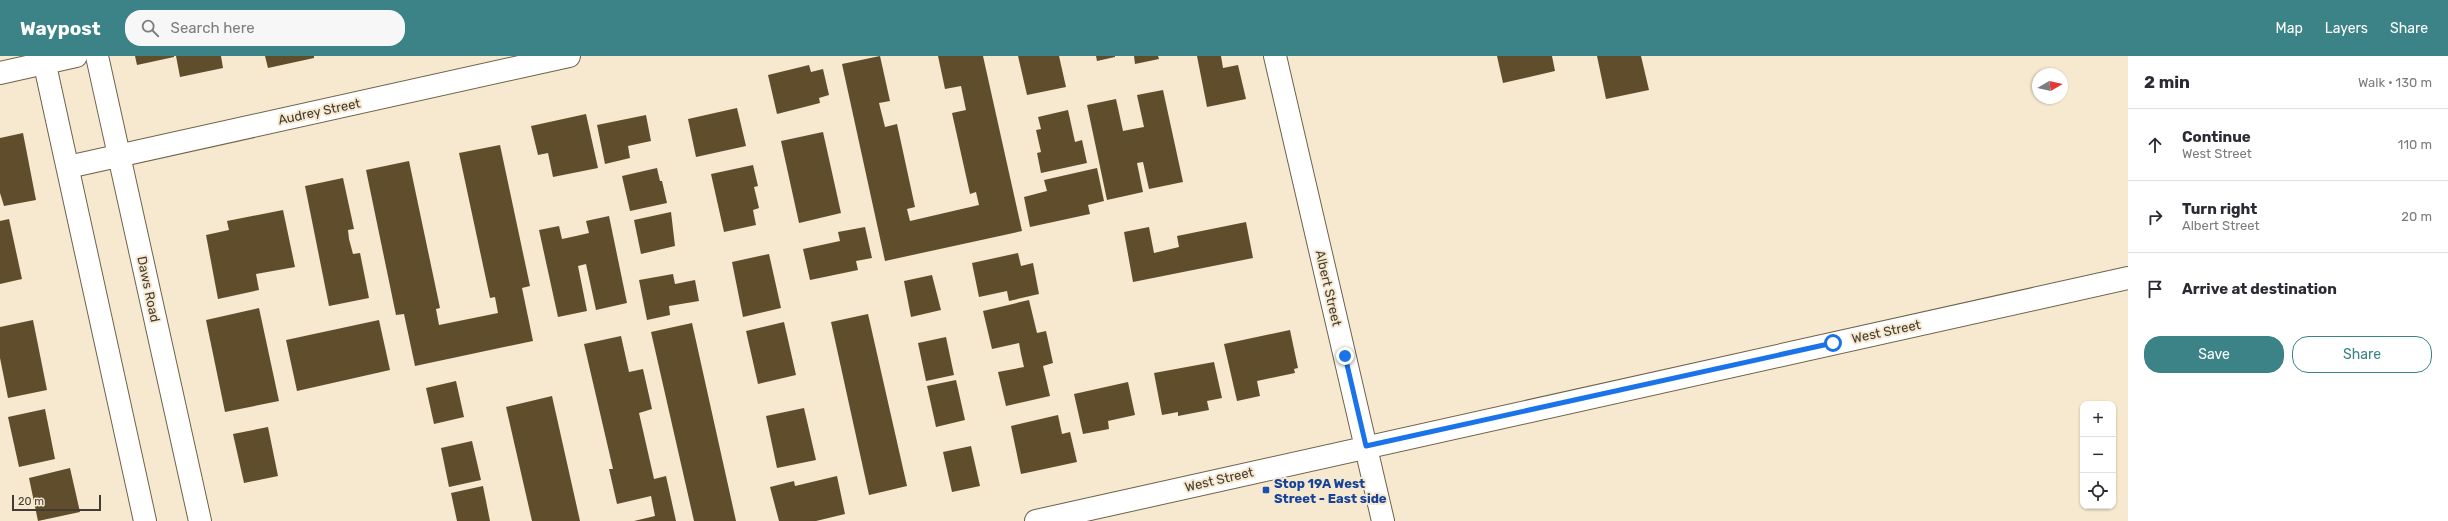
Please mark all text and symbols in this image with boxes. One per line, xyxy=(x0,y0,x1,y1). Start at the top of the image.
search box xyxy=(125,10,405,46)
text: Waypost xyxy=(20,17,101,40)
icon: search xyxy=(139,17,161,39)
text: Search here xyxy=(171,19,255,37)
text: Map xyxy=(2276,20,2303,37)
text: Layers xyxy=(2325,20,2368,37)
text: Share xyxy=(2390,20,2428,37)
north arrow xyxy=(2032,68,2068,104)
text: 2 min xyxy=(2144,72,2190,92)
text: Walk · 130 m xyxy=(2358,75,2432,90)
street label: Audrey Street xyxy=(277,95,362,128)
text: Continue xyxy=(2182,128,2251,146)
icon: ahead xyxy=(2144,134,2166,156)
text: 110 m xyxy=(2398,137,2432,152)
text: West Street xyxy=(2182,146,2252,161)
text: Turn right xyxy=(2182,200,2257,218)
icon: right xyxy=(2144,206,2166,228)
text: 20 m xyxy=(2401,209,2432,224)
text: Albert Street xyxy=(2182,218,2260,233)
street label: Albert Street xyxy=(1312,249,1345,328)
street label: Daws Road xyxy=(134,255,163,323)
icon: arrive xyxy=(2144,278,2166,300)
text: Arrive at destination xyxy=(2182,280,2337,298)
street label: West Street xyxy=(1850,317,1922,346)
route start xyxy=(1824,334,1842,352)
button: Save xyxy=(2144,336,2284,373)
button: Share xyxy=(2292,336,2432,373)
route end xyxy=(1336,347,1354,365)
map controls xyxy=(2080,401,2116,509)
button: + xyxy=(2080,401,2116,437)
button: − xyxy=(2080,437,2116,473)
street label: West Street xyxy=(1183,464,1255,495)
button: locate xyxy=(2080,473,2116,509)
place label: Stop 19A West Street - East side xyxy=(1274,476,1387,506)
marker: Stop 19A West Street - East side xyxy=(1261,485,1271,495)
scale bar xyxy=(12,493,101,512)
text: 20 m xyxy=(18,495,44,508)

